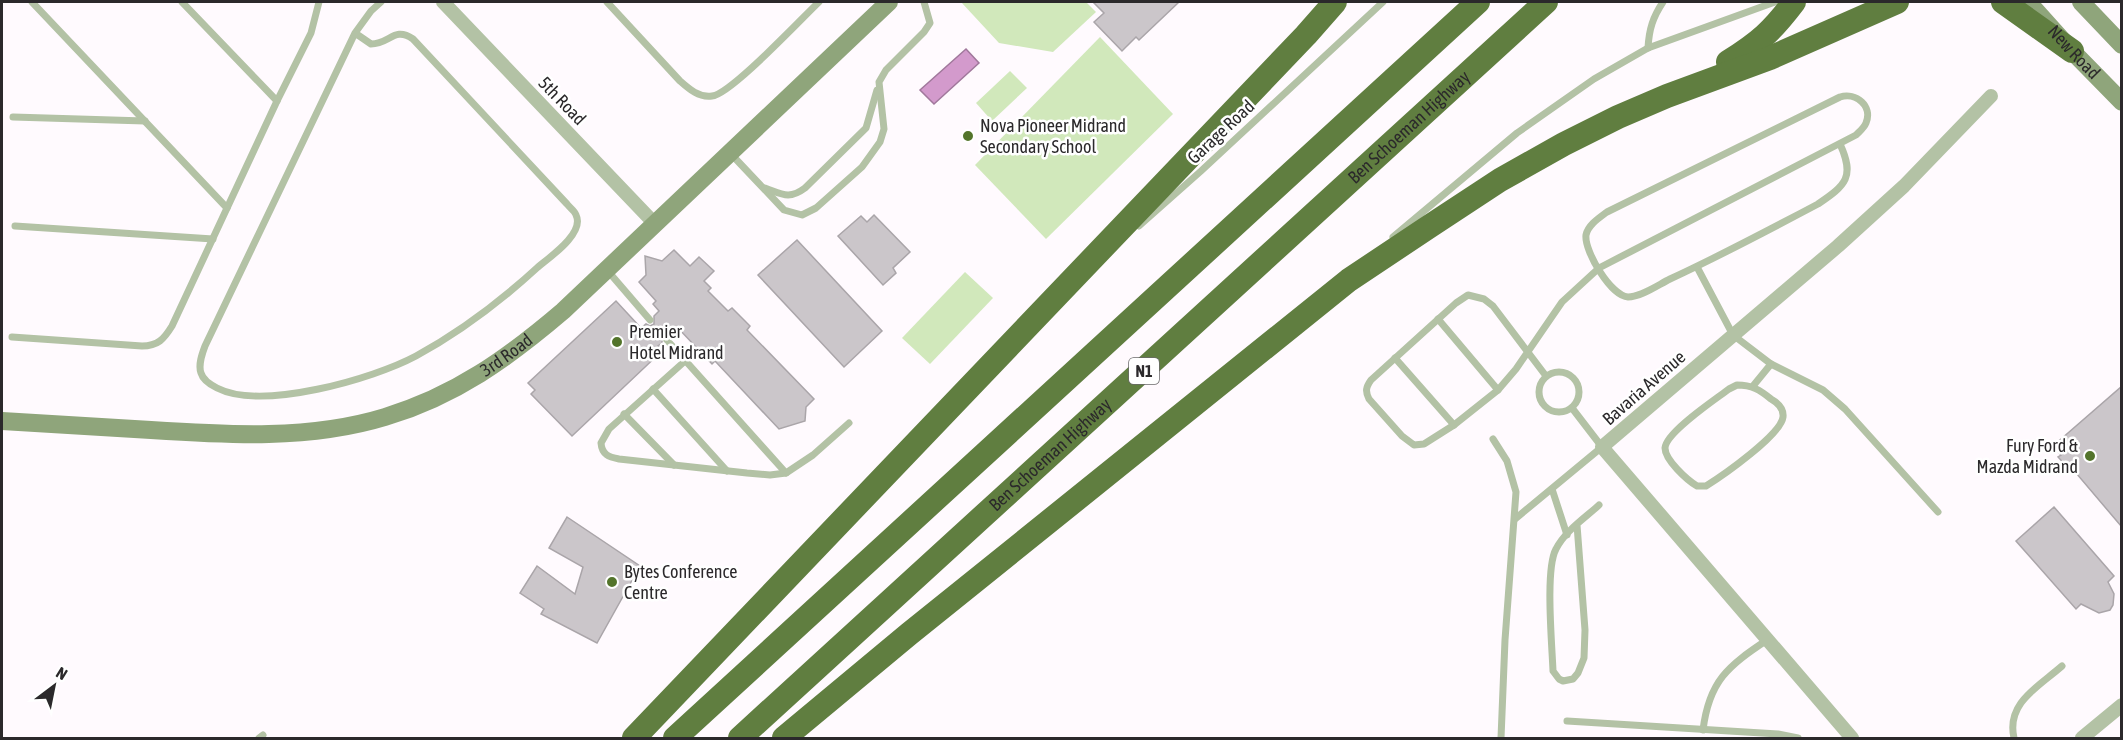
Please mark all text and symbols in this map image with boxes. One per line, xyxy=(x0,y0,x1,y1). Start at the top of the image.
street label: New Road xyxy=(2044,21,2105,83)
street label: Ben Schoeman Highway xyxy=(1343,66,1474,188)
street label: 5th Road xyxy=(534,72,590,129)
street label: Garage Road xyxy=(1183,95,1258,168)
place label: Nova Pioneer Midrand Secondary School xyxy=(980,115,1126,157)
marker: Nova Pioneer Midrand Secondary School xyxy=(961,129,975,143)
place label: Premier Hotel Midrand xyxy=(629,321,724,363)
street label: 3rd Road xyxy=(476,329,537,381)
marker: Premier Hotel Midrand xyxy=(610,335,624,349)
street label: Bavaria Avenue xyxy=(1598,346,1689,429)
road number: N1 xyxy=(1129,358,1159,384)
street label: Ben Schoeman Highway xyxy=(985,394,1115,515)
place label: Fury Ford & Mazda Midrand xyxy=(1977,435,2079,477)
marker: Fury Ford & Mazda Midrand xyxy=(2083,449,2097,463)
place label: Bytes Conference Centre xyxy=(624,561,737,603)
marker: Bytes Conference Centre xyxy=(605,575,619,589)
north arrow xyxy=(24,656,84,716)
text: N xyxy=(53,663,71,683)

